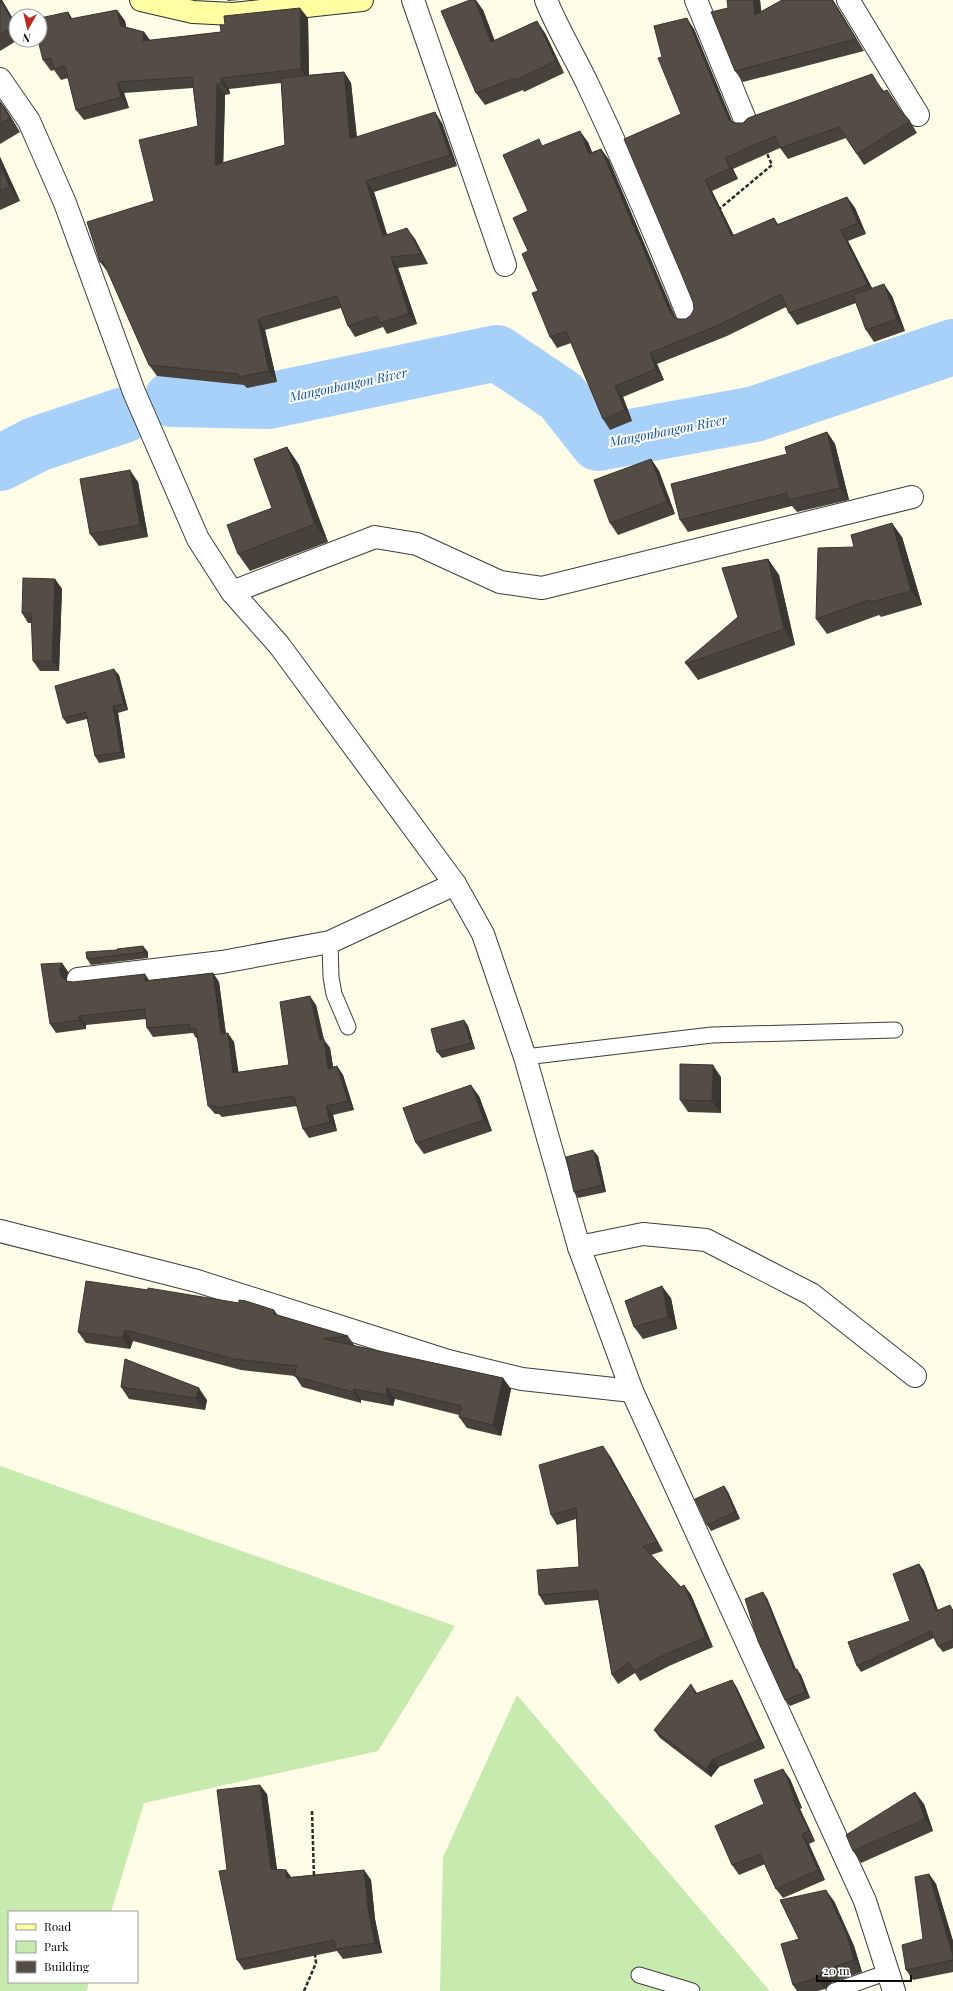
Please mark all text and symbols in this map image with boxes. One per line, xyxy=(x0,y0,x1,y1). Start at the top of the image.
north arrow xyxy=(8,8,48,48)
text: N xyxy=(22,30,32,46)
water label: Mangonbangon River xyxy=(287,363,409,405)
water label: Mangonbangon River xyxy=(607,410,729,450)
legend xyxy=(8,1911,138,1983)
text: Road xyxy=(44,1918,71,1934)
text: Park xyxy=(44,1938,69,1954)
scale bar xyxy=(817,1957,911,1983)
text: Building xyxy=(44,1958,90,1974)
text: 20 m xyxy=(823,1962,850,1978)

